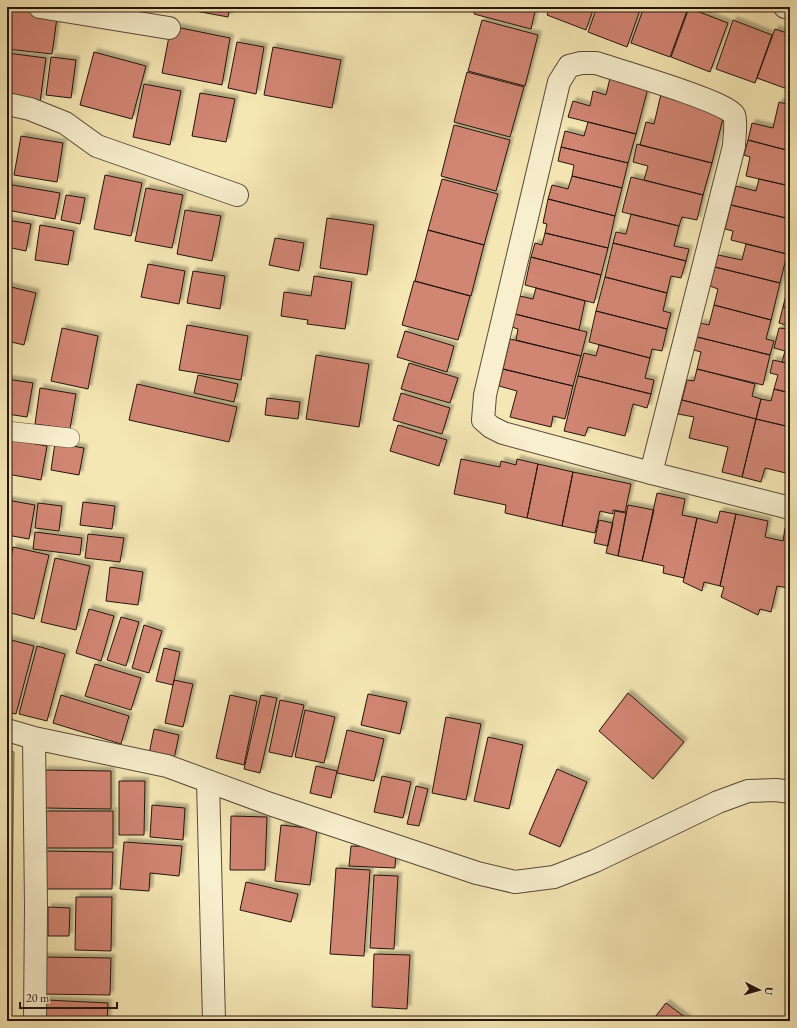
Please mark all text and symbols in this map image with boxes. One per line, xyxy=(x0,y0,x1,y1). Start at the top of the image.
north arrow xyxy=(739,970,779,1010)
scale bar xyxy=(20,984,117,1010)
text: U xyxy=(761,986,776,997)
text: 20 m xyxy=(26,990,50,1006)

